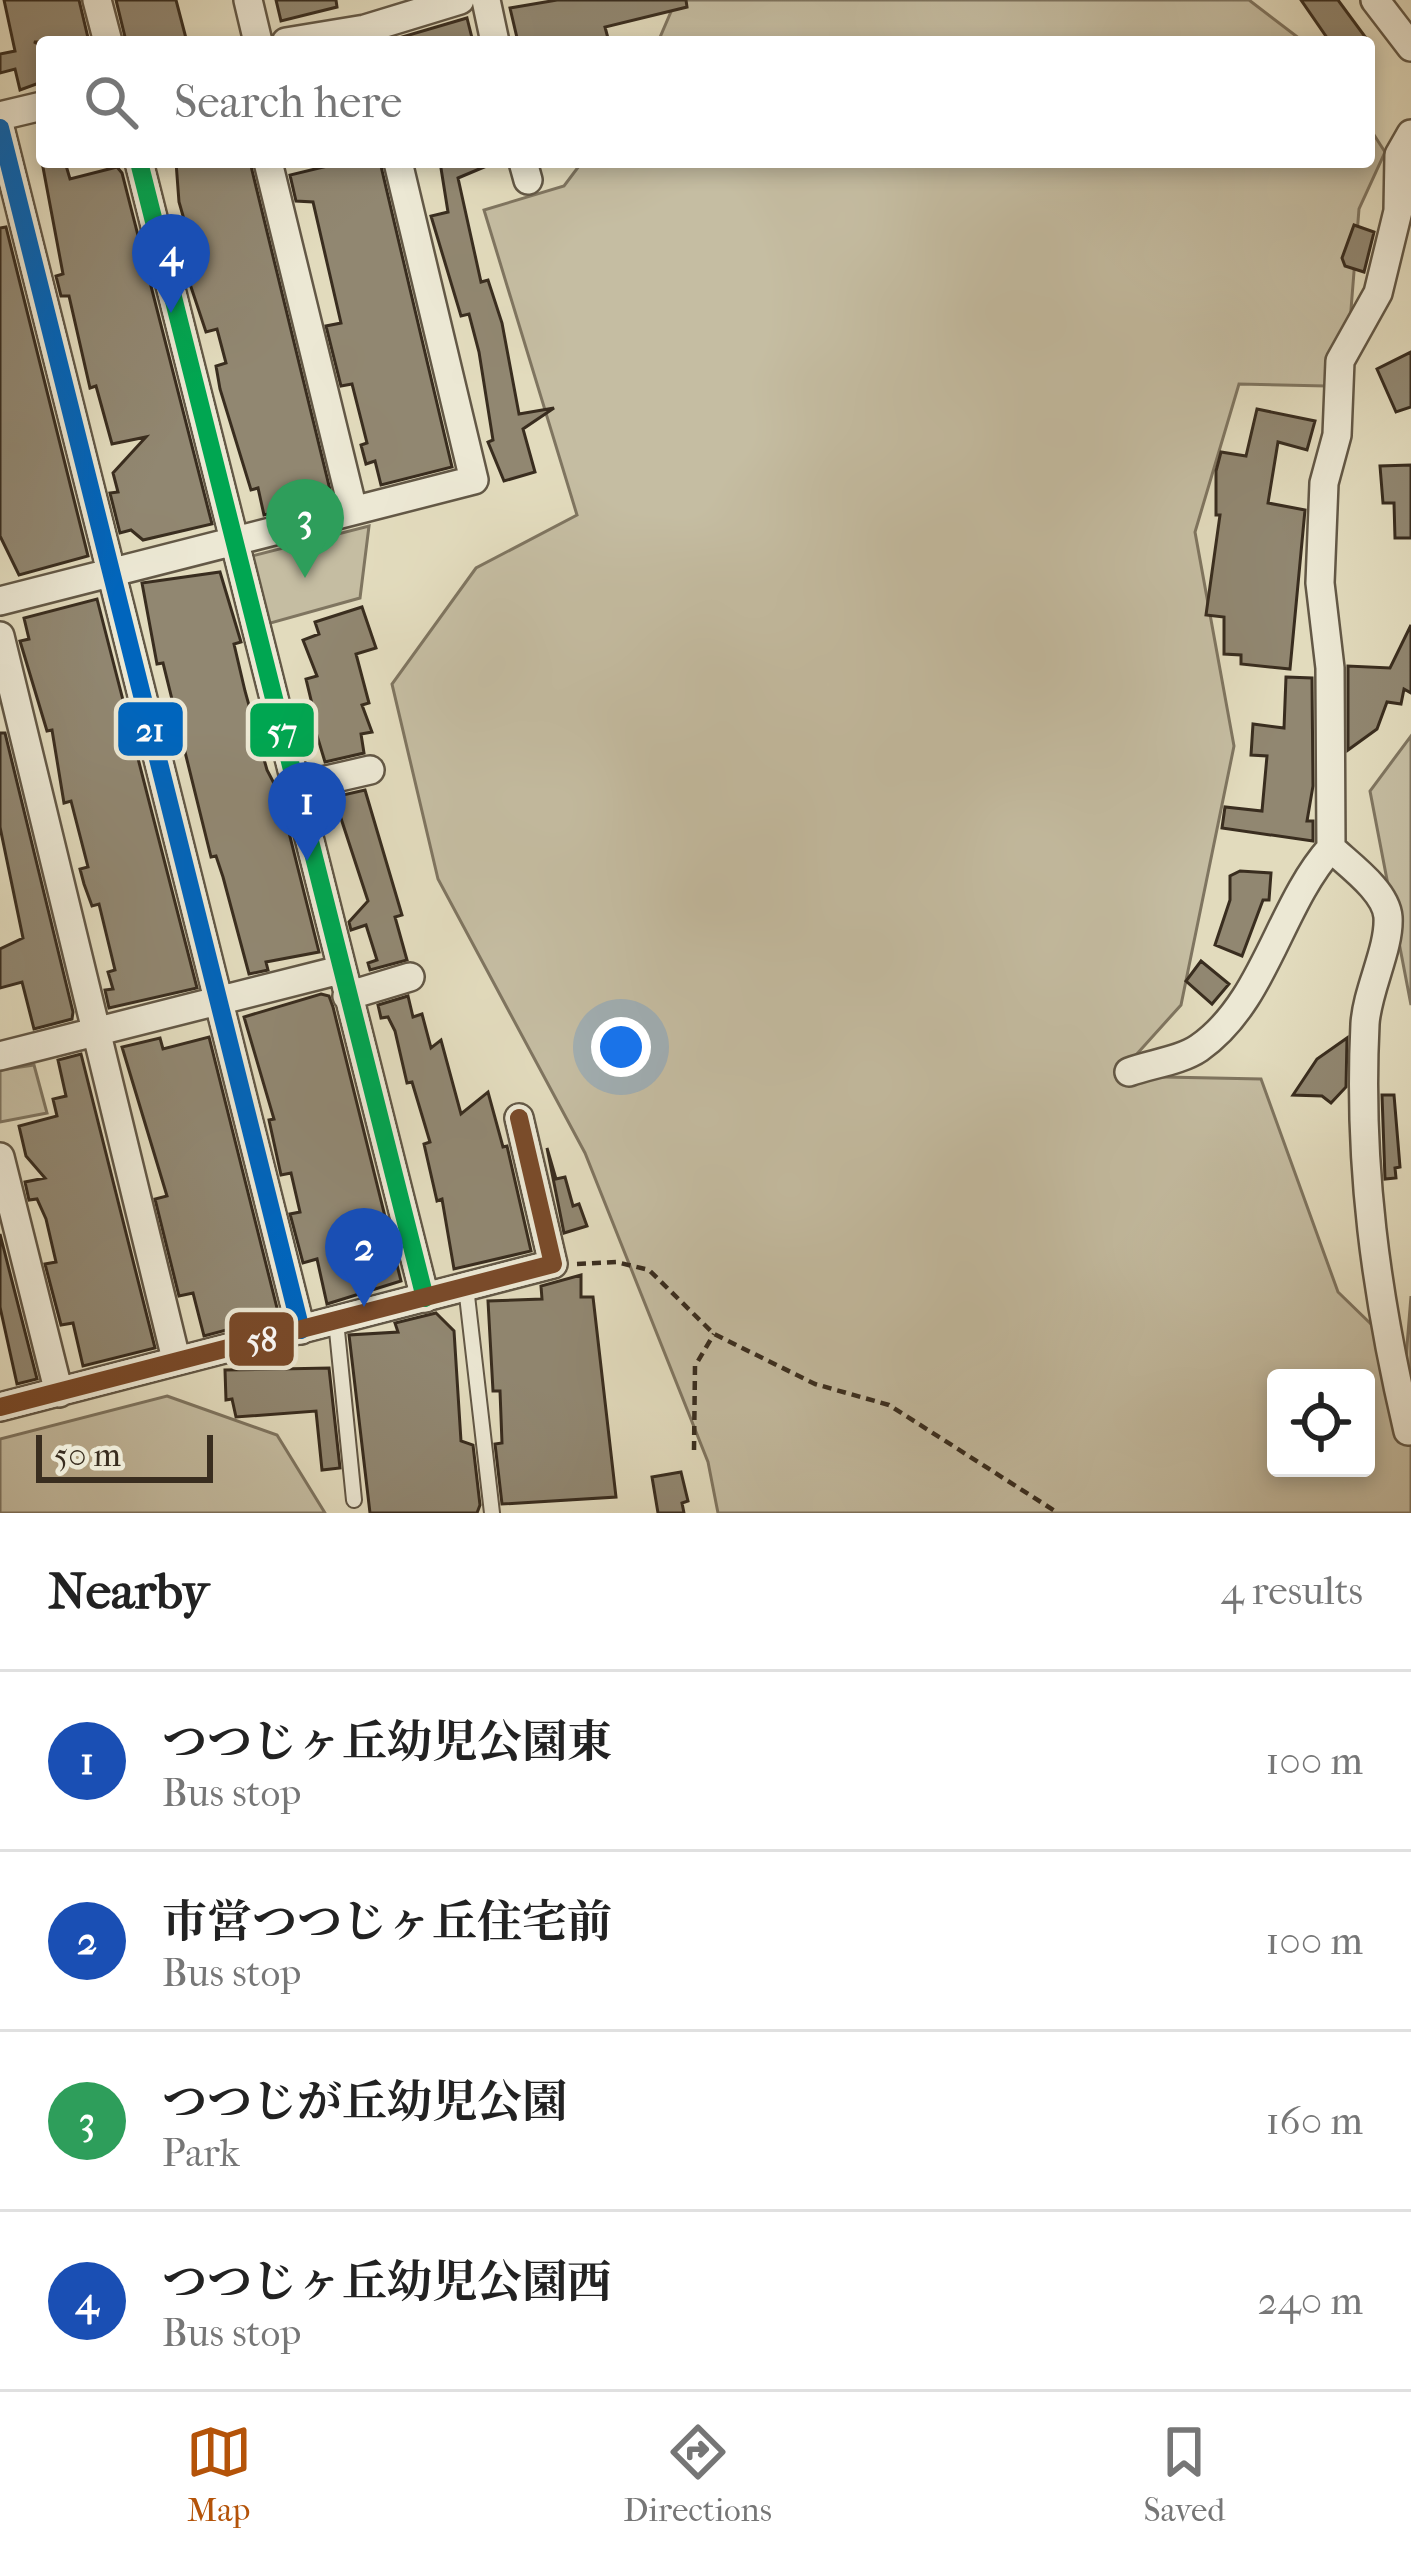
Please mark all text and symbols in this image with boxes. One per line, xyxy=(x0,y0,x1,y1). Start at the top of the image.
search box xyxy=(36,36,1375,168)
icon: search xyxy=(78,69,144,135)
text: Search here xyxy=(174,76,402,129)
pin: 4 xyxy=(132,214,210,313)
pin: 3 xyxy=(266,479,344,578)
line badge: 21 xyxy=(116,700,185,758)
line badge: 57 xyxy=(248,701,316,759)
text: 21 xyxy=(136,711,164,750)
text: 57 xyxy=(267,712,297,751)
pin: 1 xyxy=(268,762,346,861)
your location xyxy=(591,1017,651,1077)
pin: 2 xyxy=(325,1208,403,1307)
line badge: 58 xyxy=(227,1310,296,1368)
text: 58 xyxy=(247,1321,277,1360)
map controls xyxy=(1267,1369,1375,1477)
button: locate xyxy=(1267,1369,1375,1477)
scale bar xyxy=(36,1429,213,1482)
text: 50 m xyxy=(54,1436,121,1475)
text: Nearby xyxy=(48,1561,209,1621)
text: 4 results xyxy=(1221,1568,1363,1614)
text: つつじヶ丘幼児公園東 xyxy=(162,1716,612,1769)
text: 1 xyxy=(80,1738,94,1784)
text: 100 m xyxy=(1265,1738,1363,1784)
text: Bus stop xyxy=(162,1770,301,1816)
text: 市営つつじヶ丘住宅前 xyxy=(162,1896,612,1949)
text: 2 xyxy=(77,1918,97,1964)
text: 100 m xyxy=(1265,1918,1363,1964)
text: Bus stop xyxy=(162,1950,301,1996)
text: つつじが丘幼児公園 xyxy=(162,2076,567,2129)
text: 3 xyxy=(79,2098,95,2144)
text: 160 m xyxy=(1266,2098,1363,2144)
text: Park xyxy=(162,2130,240,2176)
text: つつじヶ丘幼児公園西 xyxy=(162,2256,612,2309)
text: 4 xyxy=(75,2278,99,2324)
text: 240 m xyxy=(1258,2278,1363,2324)
text: Bus stop xyxy=(162,2310,301,2356)
tab: Map xyxy=(186,2419,252,2530)
tab: Directions xyxy=(623,2419,772,2530)
tab: Saved xyxy=(1143,2419,1225,2530)

